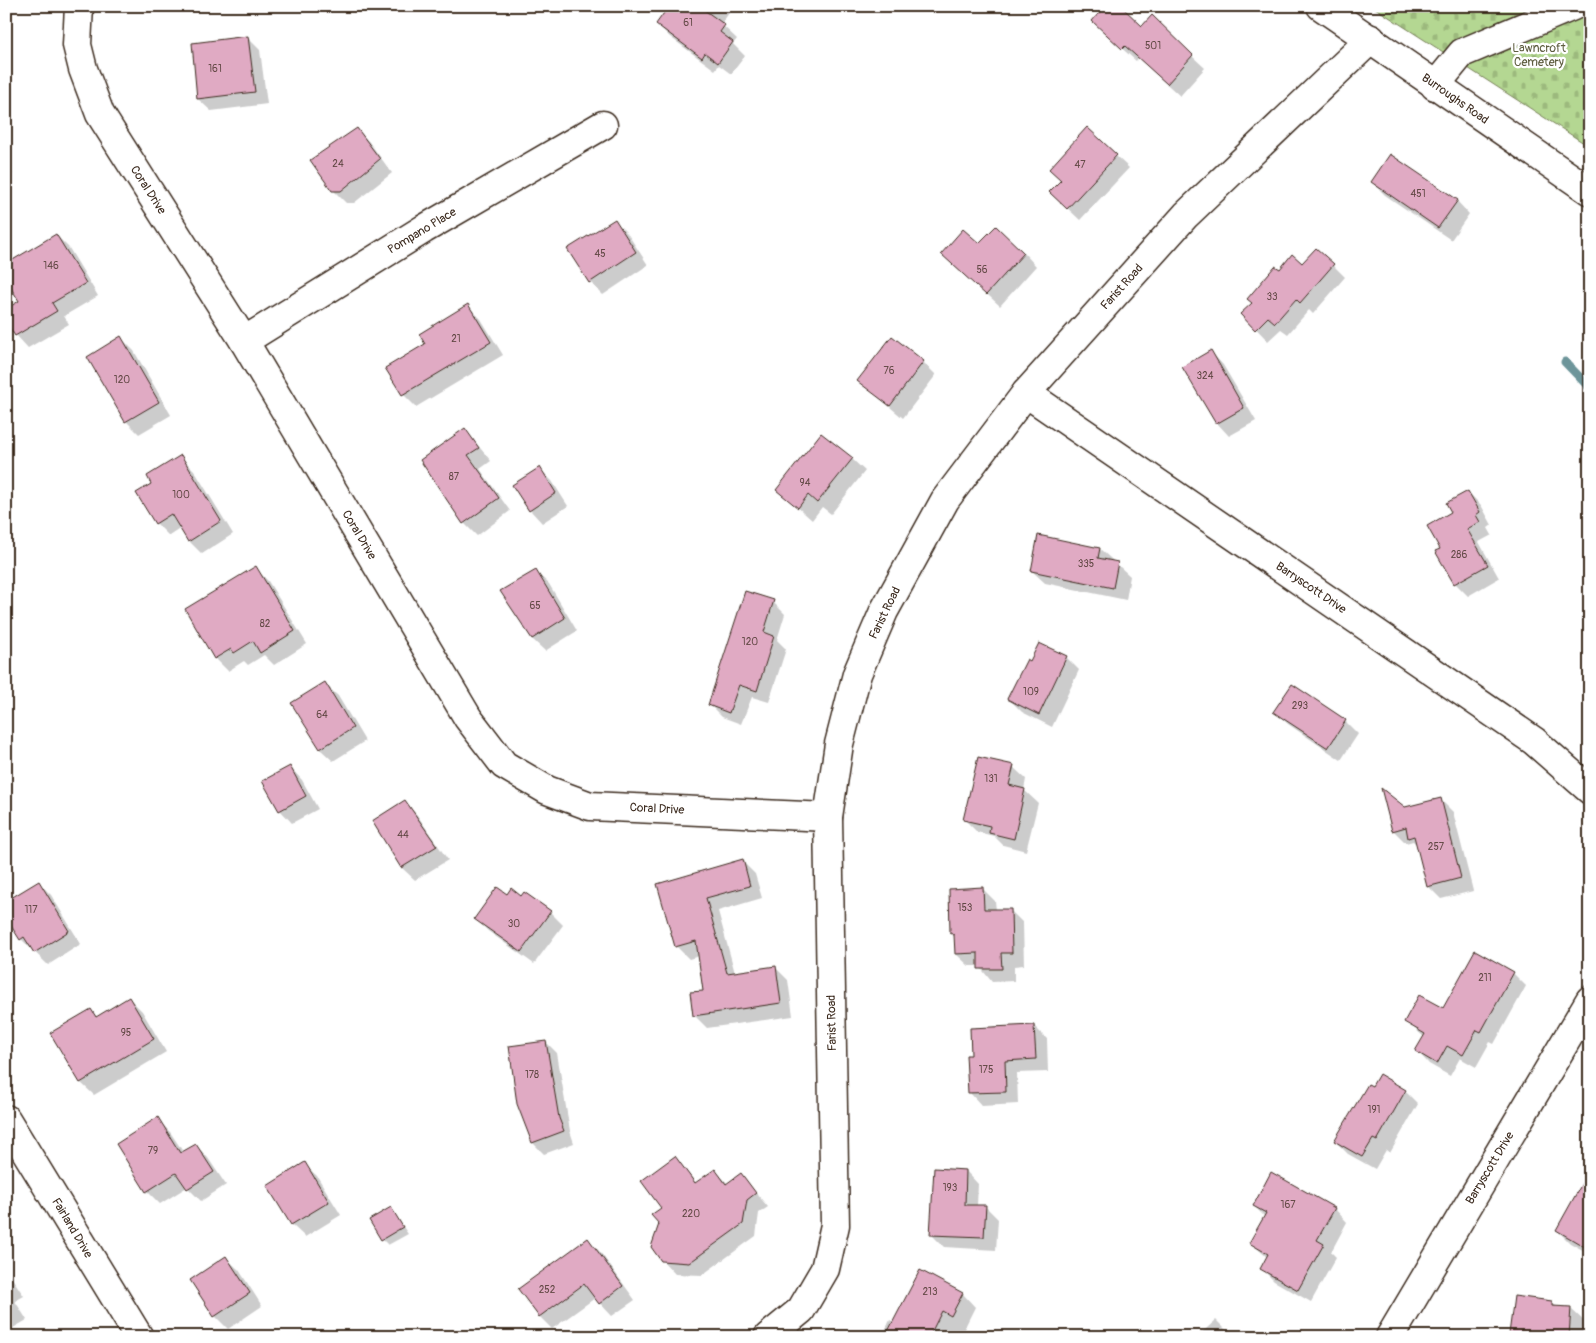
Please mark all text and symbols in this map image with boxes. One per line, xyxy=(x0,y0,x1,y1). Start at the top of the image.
house number: 61 xyxy=(683,17,693,29)
house number: 501 xyxy=(1145,40,1161,52)
park label: Lawncroft Cemetery xyxy=(1512,41,1566,70)
house number: 161 xyxy=(208,63,222,75)
street label: Burroughs Road xyxy=(1419,70,1491,128)
house number: 24 xyxy=(332,158,344,170)
house number: 47 xyxy=(1074,159,1086,171)
street label: Coral Drive xyxy=(127,163,169,217)
house number: 451 xyxy=(1410,188,1426,200)
street label: Pompano Place xyxy=(385,205,459,257)
house number: 45 xyxy=(594,248,606,260)
house number: 146 xyxy=(43,260,59,272)
street label: Farist Road xyxy=(1098,261,1146,313)
house number: 56 xyxy=(976,264,988,276)
house number: 33 xyxy=(1266,291,1278,303)
house number: 21 xyxy=(451,333,461,345)
house number: 76 xyxy=(883,365,895,377)
house number: 324 xyxy=(1197,370,1214,382)
house number: 120 xyxy=(114,374,130,386)
house number: 87 xyxy=(449,471,460,483)
house number: 94 xyxy=(800,477,811,489)
house number: 100 xyxy=(172,489,190,501)
street label: Coral Drive xyxy=(338,508,380,562)
house number: 286 xyxy=(1451,549,1467,561)
house number: 335 xyxy=(1078,558,1094,570)
street label: Barryscott Drive xyxy=(1273,559,1349,617)
street label: Farist Road xyxy=(866,584,904,642)
house number: 65 xyxy=(529,600,541,612)
house number: 82 xyxy=(260,618,271,630)
house number: 120 xyxy=(742,636,758,648)
house number: 109 xyxy=(1023,686,1039,698)
house number: 293 xyxy=(1292,700,1309,712)
house number: 64 xyxy=(316,709,328,721)
house number: 131 xyxy=(984,773,998,785)
street label: Coral Drive xyxy=(629,800,685,818)
house number: 44 xyxy=(397,829,409,841)
house number: 257 xyxy=(1428,841,1445,853)
house number: 153 xyxy=(958,902,973,914)
house number: 117 xyxy=(24,904,38,916)
house number: 30 xyxy=(508,918,520,930)
house number: 211 xyxy=(1478,972,1492,984)
street label: Farist Road xyxy=(824,995,840,1051)
house number: 95 xyxy=(121,1027,131,1039)
house number: 175 xyxy=(979,1064,993,1076)
house number: 178 xyxy=(525,1069,539,1081)
house number: 191 xyxy=(1368,1104,1381,1116)
street label: Barryscott Drive xyxy=(1462,1129,1518,1207)
house number: 79 xyxy=(148,1145,158,1157)
house number: 193 xyxy=(943,1182,958,1194)
street label: Fairland Drive xyxy=(48,1195,96,1261)
house number: 167 xyxy=(1281,1199,1296,1211)
house number: 220 xyxy=(682,1208,700,1220)
house number: 252 xyxy=(539,1284,556,1296)
house number: 213 xyxy=(922,1286,938,1298)

